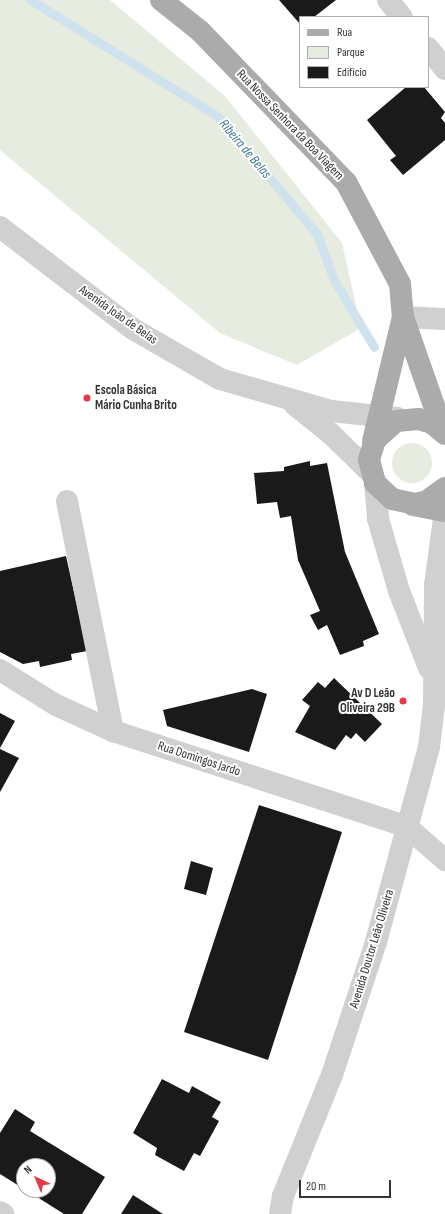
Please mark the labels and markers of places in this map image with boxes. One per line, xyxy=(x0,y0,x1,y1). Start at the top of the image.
place label: Escola Básica Mário Cunha Brito xyxy=(95,383,177,414)
marker: Escola Básica Mário Cunha Brito xyxy=(82,393,92,403)
place label: Av D Leão Oliveira 29B xyxy=(340,686,395,717)
marker: Av D Leão Oliveira 29B xyxy=(398,696,408,706)

